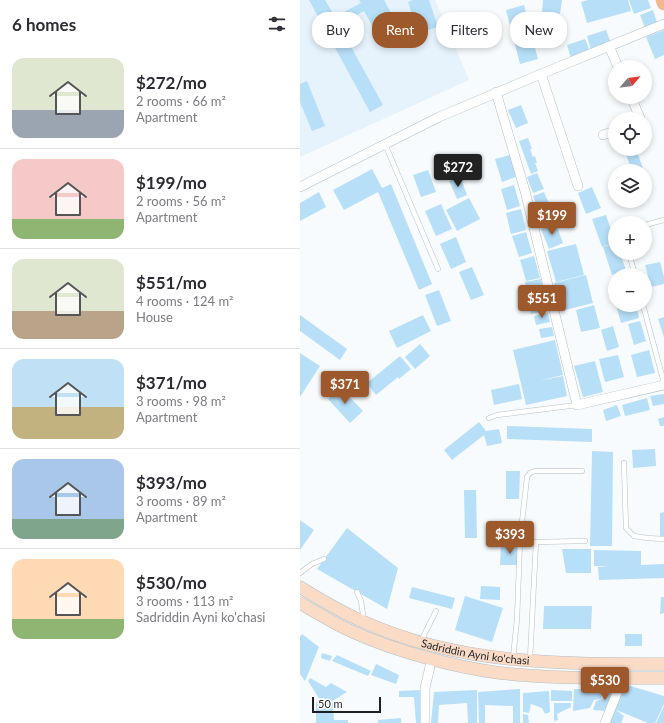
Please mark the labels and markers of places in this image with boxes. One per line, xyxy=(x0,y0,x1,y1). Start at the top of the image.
pin: $272 xyxy=(434,154,482,188)
pin: $199 xyxy=(528,202,576,236)
pin: $551 xyxy=(518,285,566,319)
pin: $371 xyxy=(321,371,369,405)
pin: $393 xyxy=(486,521,534,555)
pin: $530 xyxy=(581,667,629,701)

